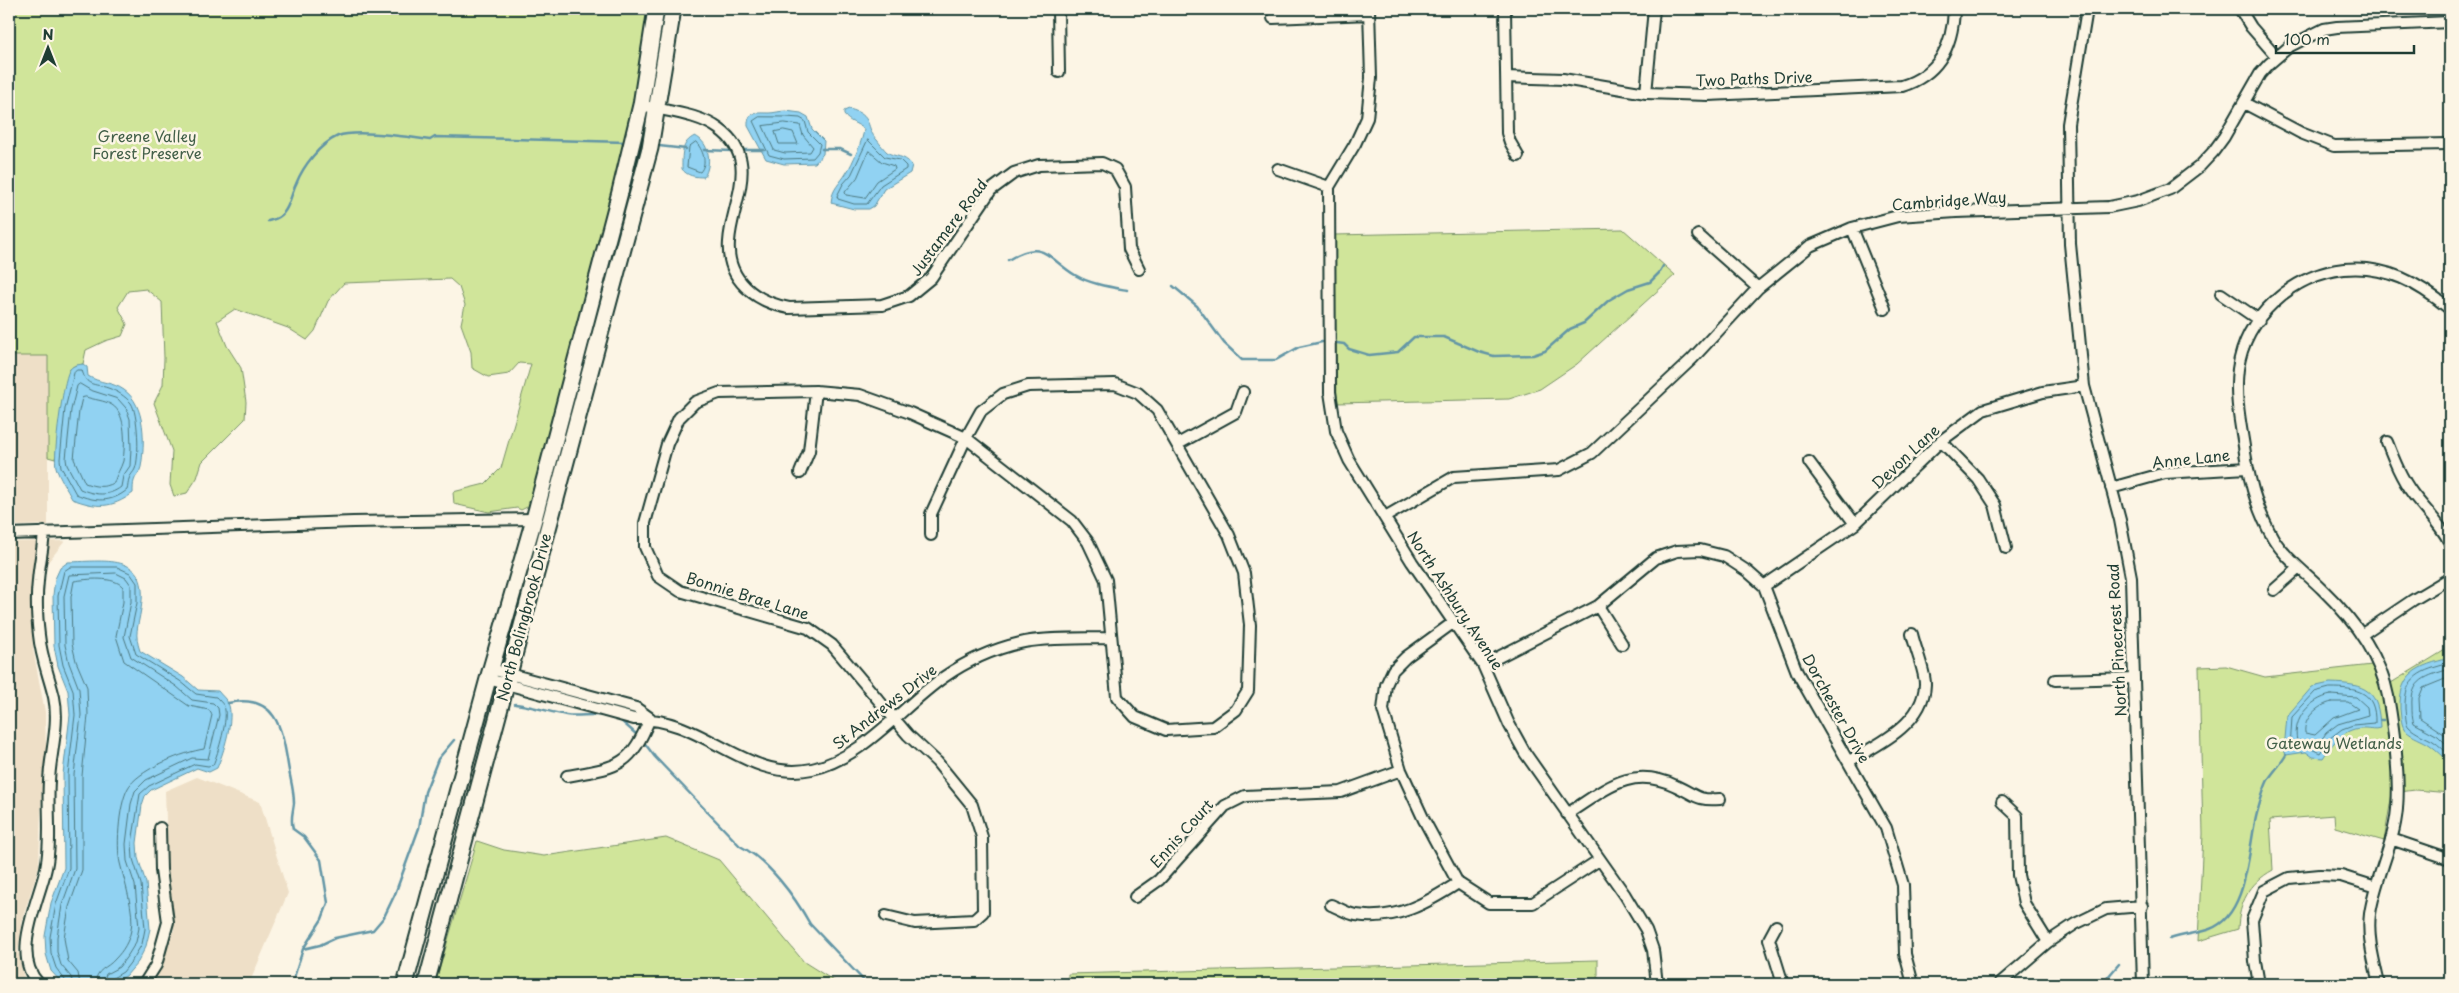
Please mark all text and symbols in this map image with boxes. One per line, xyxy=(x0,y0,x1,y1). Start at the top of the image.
north arrow xyxy=(22,22,72,72)
scale bar xyxy=(2276,22,2414,54)
text: N xyxy=(42,24,54,45)
text: 100 m xyxy=(2284,27,2330,50)
street label: Two Paths Drive xyxy=(1695,64,1813,92)
park label: Greene Valley Forest Preserve xyxy=(92,124,202,164)
street label: Justamere Road xyxy=(904,174,992,280)
street label: Cambridge Way xyxy=(1891,185,2007,215)
street label: Devon Lane xyxy=(1866,418,1944,494)
street label: Anne Lane xyxy=(2151,442,2231,474)
street label: North Ashbury Avenue xyxy=(1402,526,1510,674)
street label: North Bolingbrook Drive xyxy=(489,530,557,704)
street label: North Pinecrest Road xyxy=(2101,563,2131,717)
street label: Bonnie Brae Lane xyxy=(684,565,812,625)
street label: Dorchester Drive xyxy=(1797,649,1877,767)
street label: St Andrews Drive xyxy=(827,658,941,754)
park label: Gateway Wetlands xyxy=(2266,731,2402,754)
street label: Ennis Court xyxy=(1144,794,1218,872)

